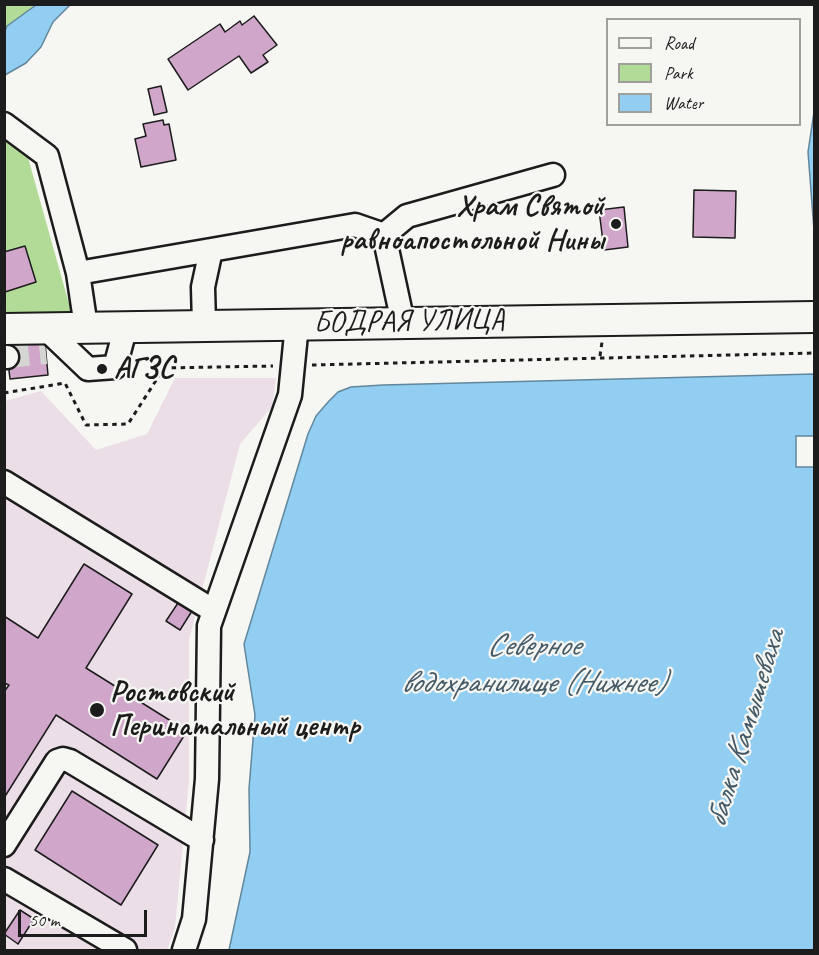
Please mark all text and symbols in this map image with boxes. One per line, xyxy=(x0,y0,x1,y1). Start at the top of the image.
legend xyxy=(606,18,801,126)
text: Road xyxy=(664,32,694,54)
text: Park xyxy=(664,62,693,84)
text: Water xyxy=(664,92,703,114)
place label: Храм Святой равноапостольной Нины xyxy=(341,189,604,260)
marker: Храм Святой равноапостольной Нины xyxy=(609,217,623,231)
street label: БОДРАЯ УЛИЦА xyxy=(313,302,505,342)
place label: АГЗС xyxy=(114,351,174,387)
marker: АГЗС xyxy=(95,362,109,376)
water label: балка Камышеваха xyxy=(698,626,794,832)
water label: Северное водохранилище (Нижнее) xyxy=(401,628,665,703)
place label: Ростовский Перинатальный центр xyxy=(110,675,360,746)
marker: Ростовский Перинатальный центр xyxy=(88,701,106,719)
scale bar xyxy=(21,898,150,936)
text: 50 m xyxy=(29,909,60,931)

